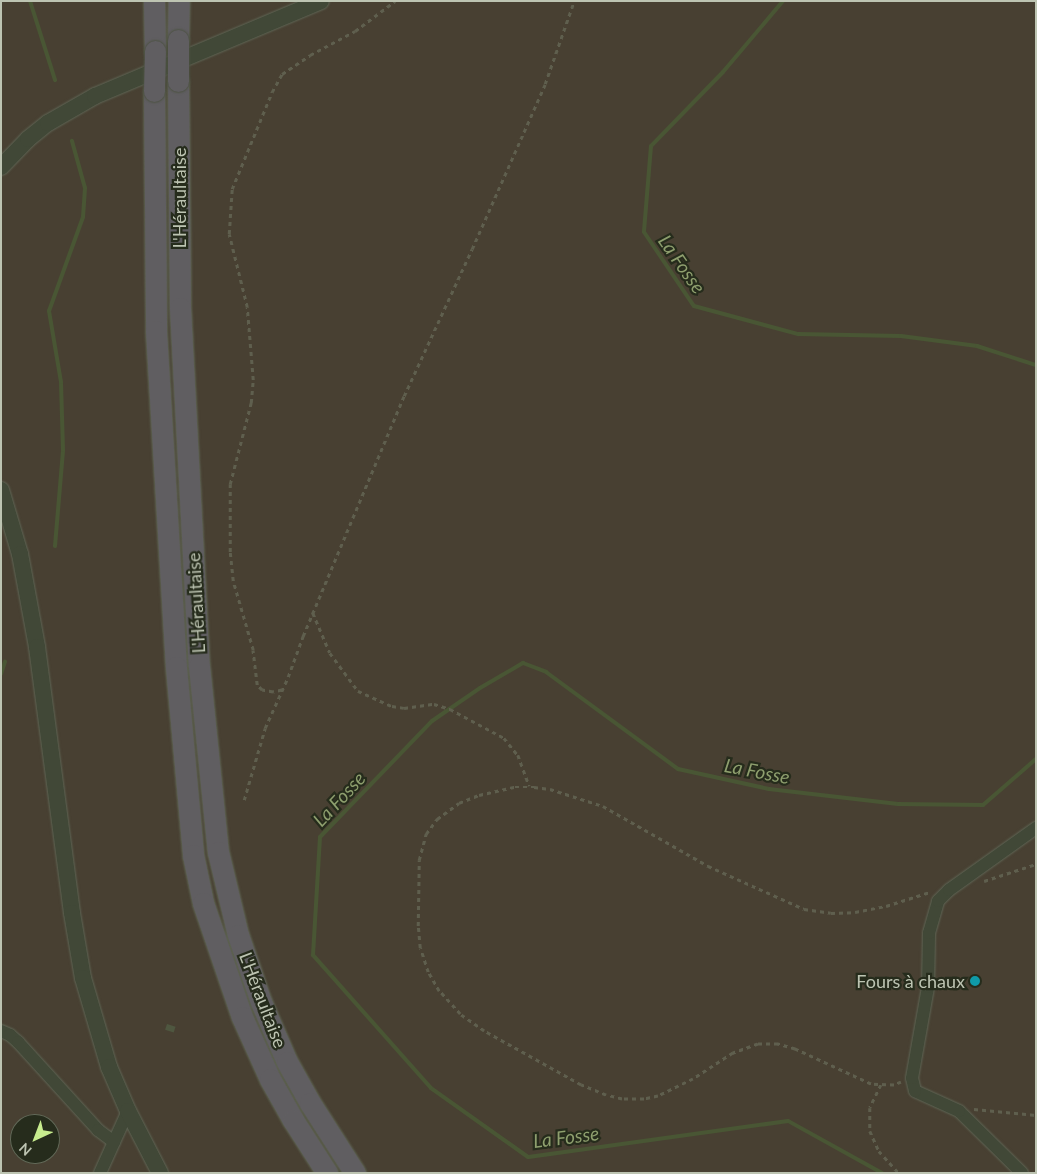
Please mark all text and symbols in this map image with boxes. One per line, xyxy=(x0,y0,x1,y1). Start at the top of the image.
street label: L'Héraultaise xyxy=(168,148,190,248)
water label: La Fosse xyxy=(654,230,710,298)
street label: L'Héraultaise xyxy=(183,552,209,654)
water label: La Fosse xyxy=(722,753,792,789)
water label: La Fosse xyxy=(308,767,370,831)
street label: L'Héraultaise xyxy=(235,949,291,1051)
place label: Fours à chaux xyxy=(856,970,965,992)
marker: Fours à chaux xyxy=(969,975,981,987)
north arrow xyxy=(10,1114,60,1164)
water label: La Fosse xyxy=(532,1122,600,1152)
text: N xyxy=(15,1140,35,1160)

